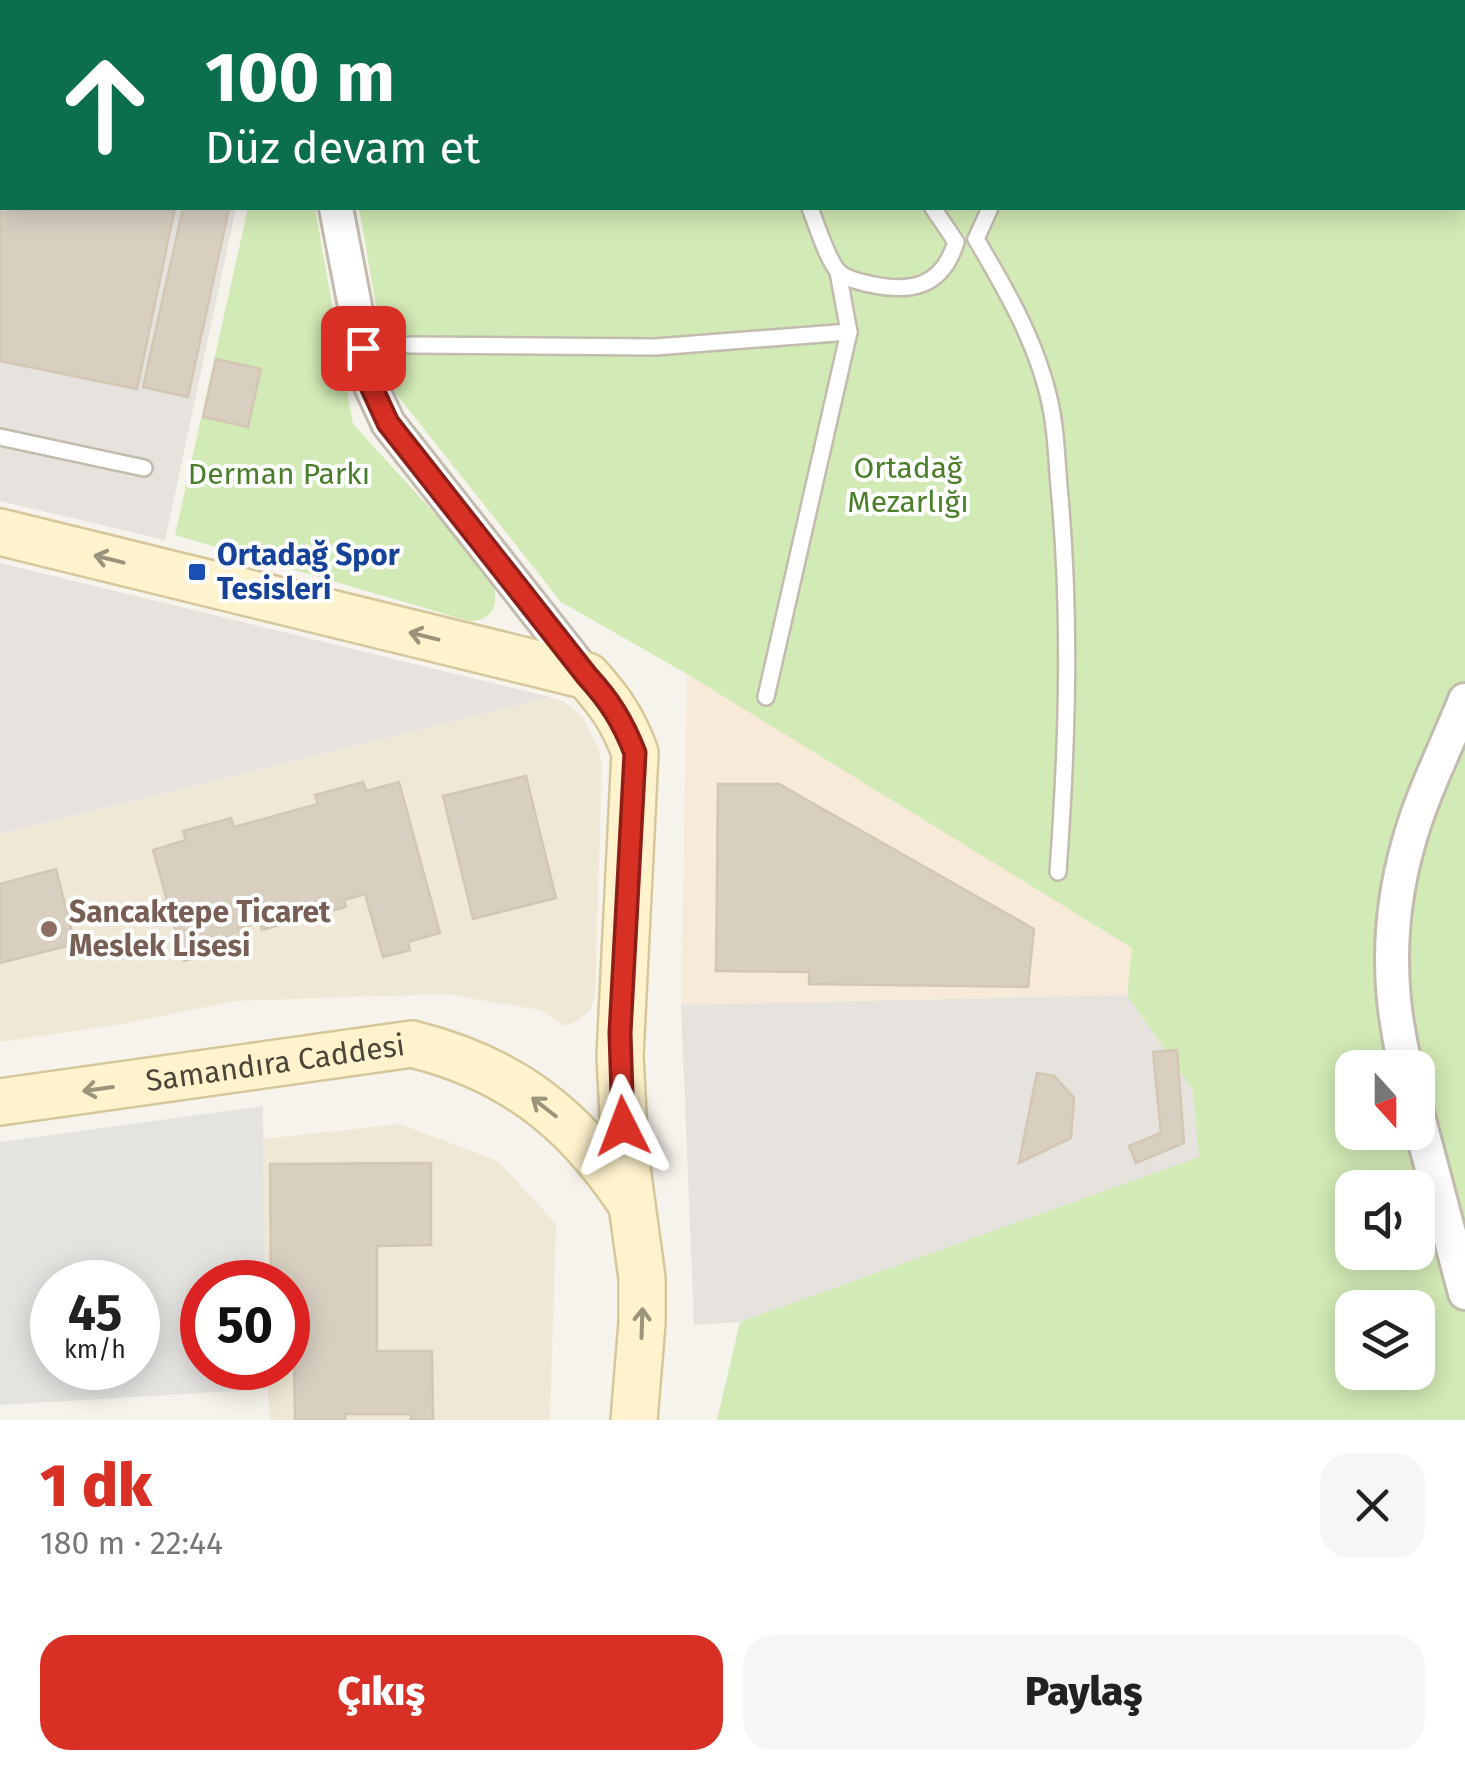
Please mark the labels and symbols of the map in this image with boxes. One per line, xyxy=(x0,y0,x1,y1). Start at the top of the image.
pin xyxy=(321,306,406,391)
park label: Ortadağ Mezarlığı xyxy=(847,450,969,520)
park label: Derman Parkı xyxy=(188,456,370,492)
place label: Ortadağ Spor Tesisleri xyxy=(217,537,401,607)
one-way arrow xyxy=(94,549,126,567)
marker: Ortadağ Spor Tesisleri xyxy=(186,561,208,583)
one-way arrow xyxy=(409,626,441,644)
place label: Sancaktepe Ticaret Meslek Lisesi xyxy=(69,894,331,964)
marker: Sancaktepe Ticaret Meslek Lisesi xyxy=(38,918,60,940)
street label: Samandıra Caddesi xyxy=(143,1027,407,1099)
north arrow xyxy=(1335,1050,1435,1150)
position arrow xyxy=(571,1074,675,1178)
one-way arrow xyxy=(82,1080,115,1098)
one-way arrow xyxy=(531,1096,557,1118)
speed limit sign: 50 xyxy=(180,1260,310,1390)
one-way arrow xyxy=(632,1307,651,1339)

